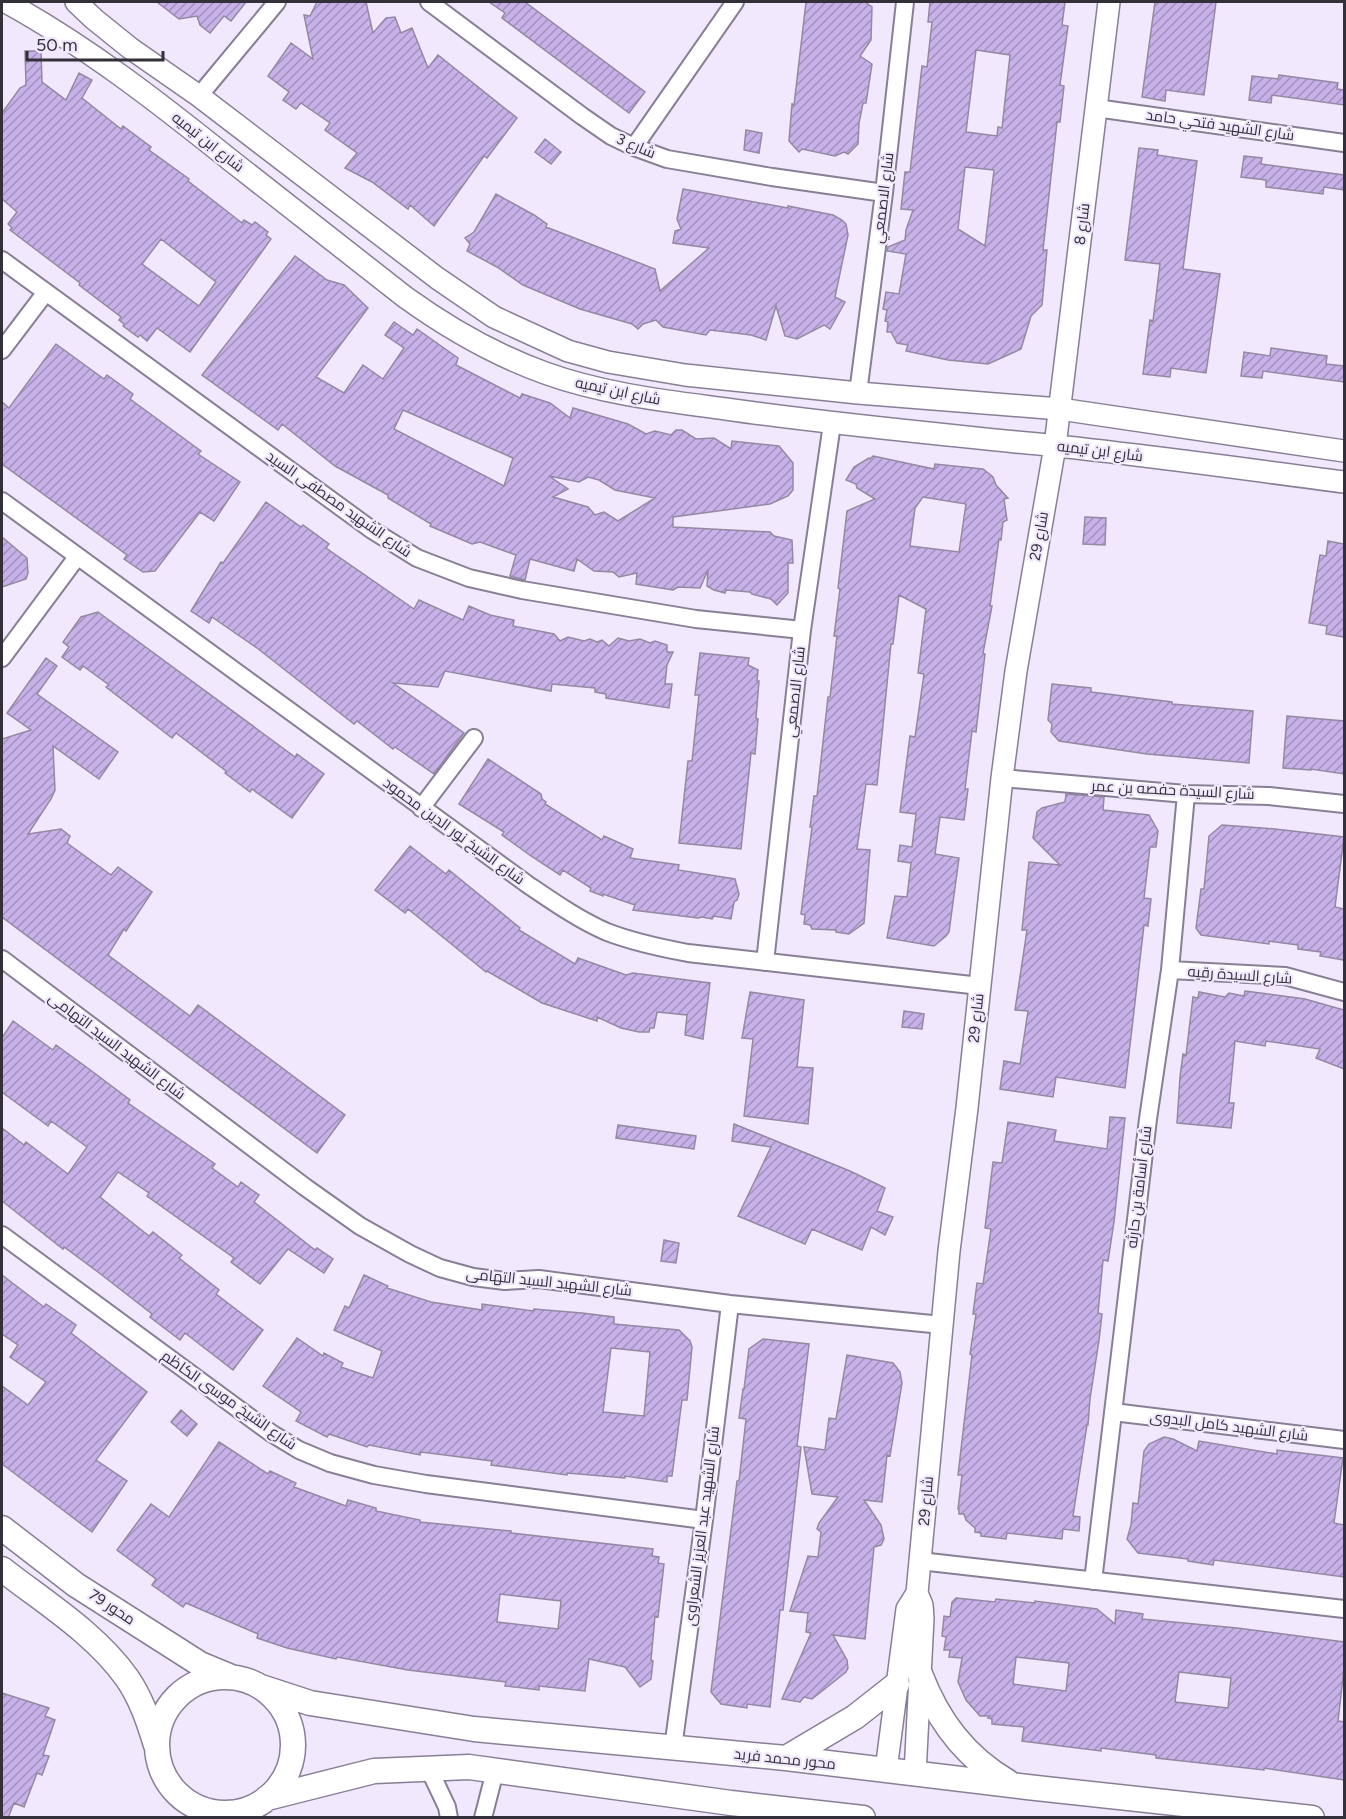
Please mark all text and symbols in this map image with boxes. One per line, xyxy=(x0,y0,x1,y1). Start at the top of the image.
scale bar xyxy=(27,24,164,62)
text: 50 m xyxy=(36,34,78,56)
street label: شارع الشهيد فتحي حامد xyxy=(1144,106,1295,147)
street label: شارع ابن تيميه xyxy=(167,108,248,177)
street label: شارع 3 xyxy=(613,130,658,164)
street label: شارع الاصمعي xyxy=(868,151,900,245)
street label: شارع 8 xyxy=(1071,202,1095,246)
street label: شارع ابن تيميه xyxy=(573,373,662,411)
street label: شارع ابن تيميه xyxy=(1056,437,1144,467)
street label: شارع الشهيد مصطفى السيد xyxy=(262,447,415,563)
street label: شارع 29 xyxy=(1026,510,1054,562)
street label: شارع الاصمعي xyxy=(781,645,812,739)
street label: شارع الشيخ نور الدين محمود xyxy=(378,774,528,890)
street label: شارع السيدة حفصه بن عمر xyxy=(1090,777,1255,805)
street label: شارع السيدة رقيه xyxy=(1187,962,1293,990)
street label: شارع الشهيد السيد التهامى xyxy=(44,989,189,1105)
street label: شارع 29 xyxy=(964,992,990,1044)
street label: شارع أسامة بن حارثه xyxy=(1122,1125,1157,1249)
street label: شارع الشهيد السيد التهامى xyxy=(465,1264,633,1302)
street label: شارع الشيخ موسى الكاظم xyxy=(157,1346,300,1455)
street label: شارع الشهيد كامل البدوى xyxy=(1148,1407,1309,1447)
street label: شارع الشهيد عبد العزيز الشعراوى xyxy=(681,1425,725,1627)
street label: شارع 29 xyxy=(915,1475,939,1527)
street label: محور 79 xyxy=(85,1585,139,1629)
street label: محور محمد فريد xyxy=(733,1745,837,1773)

